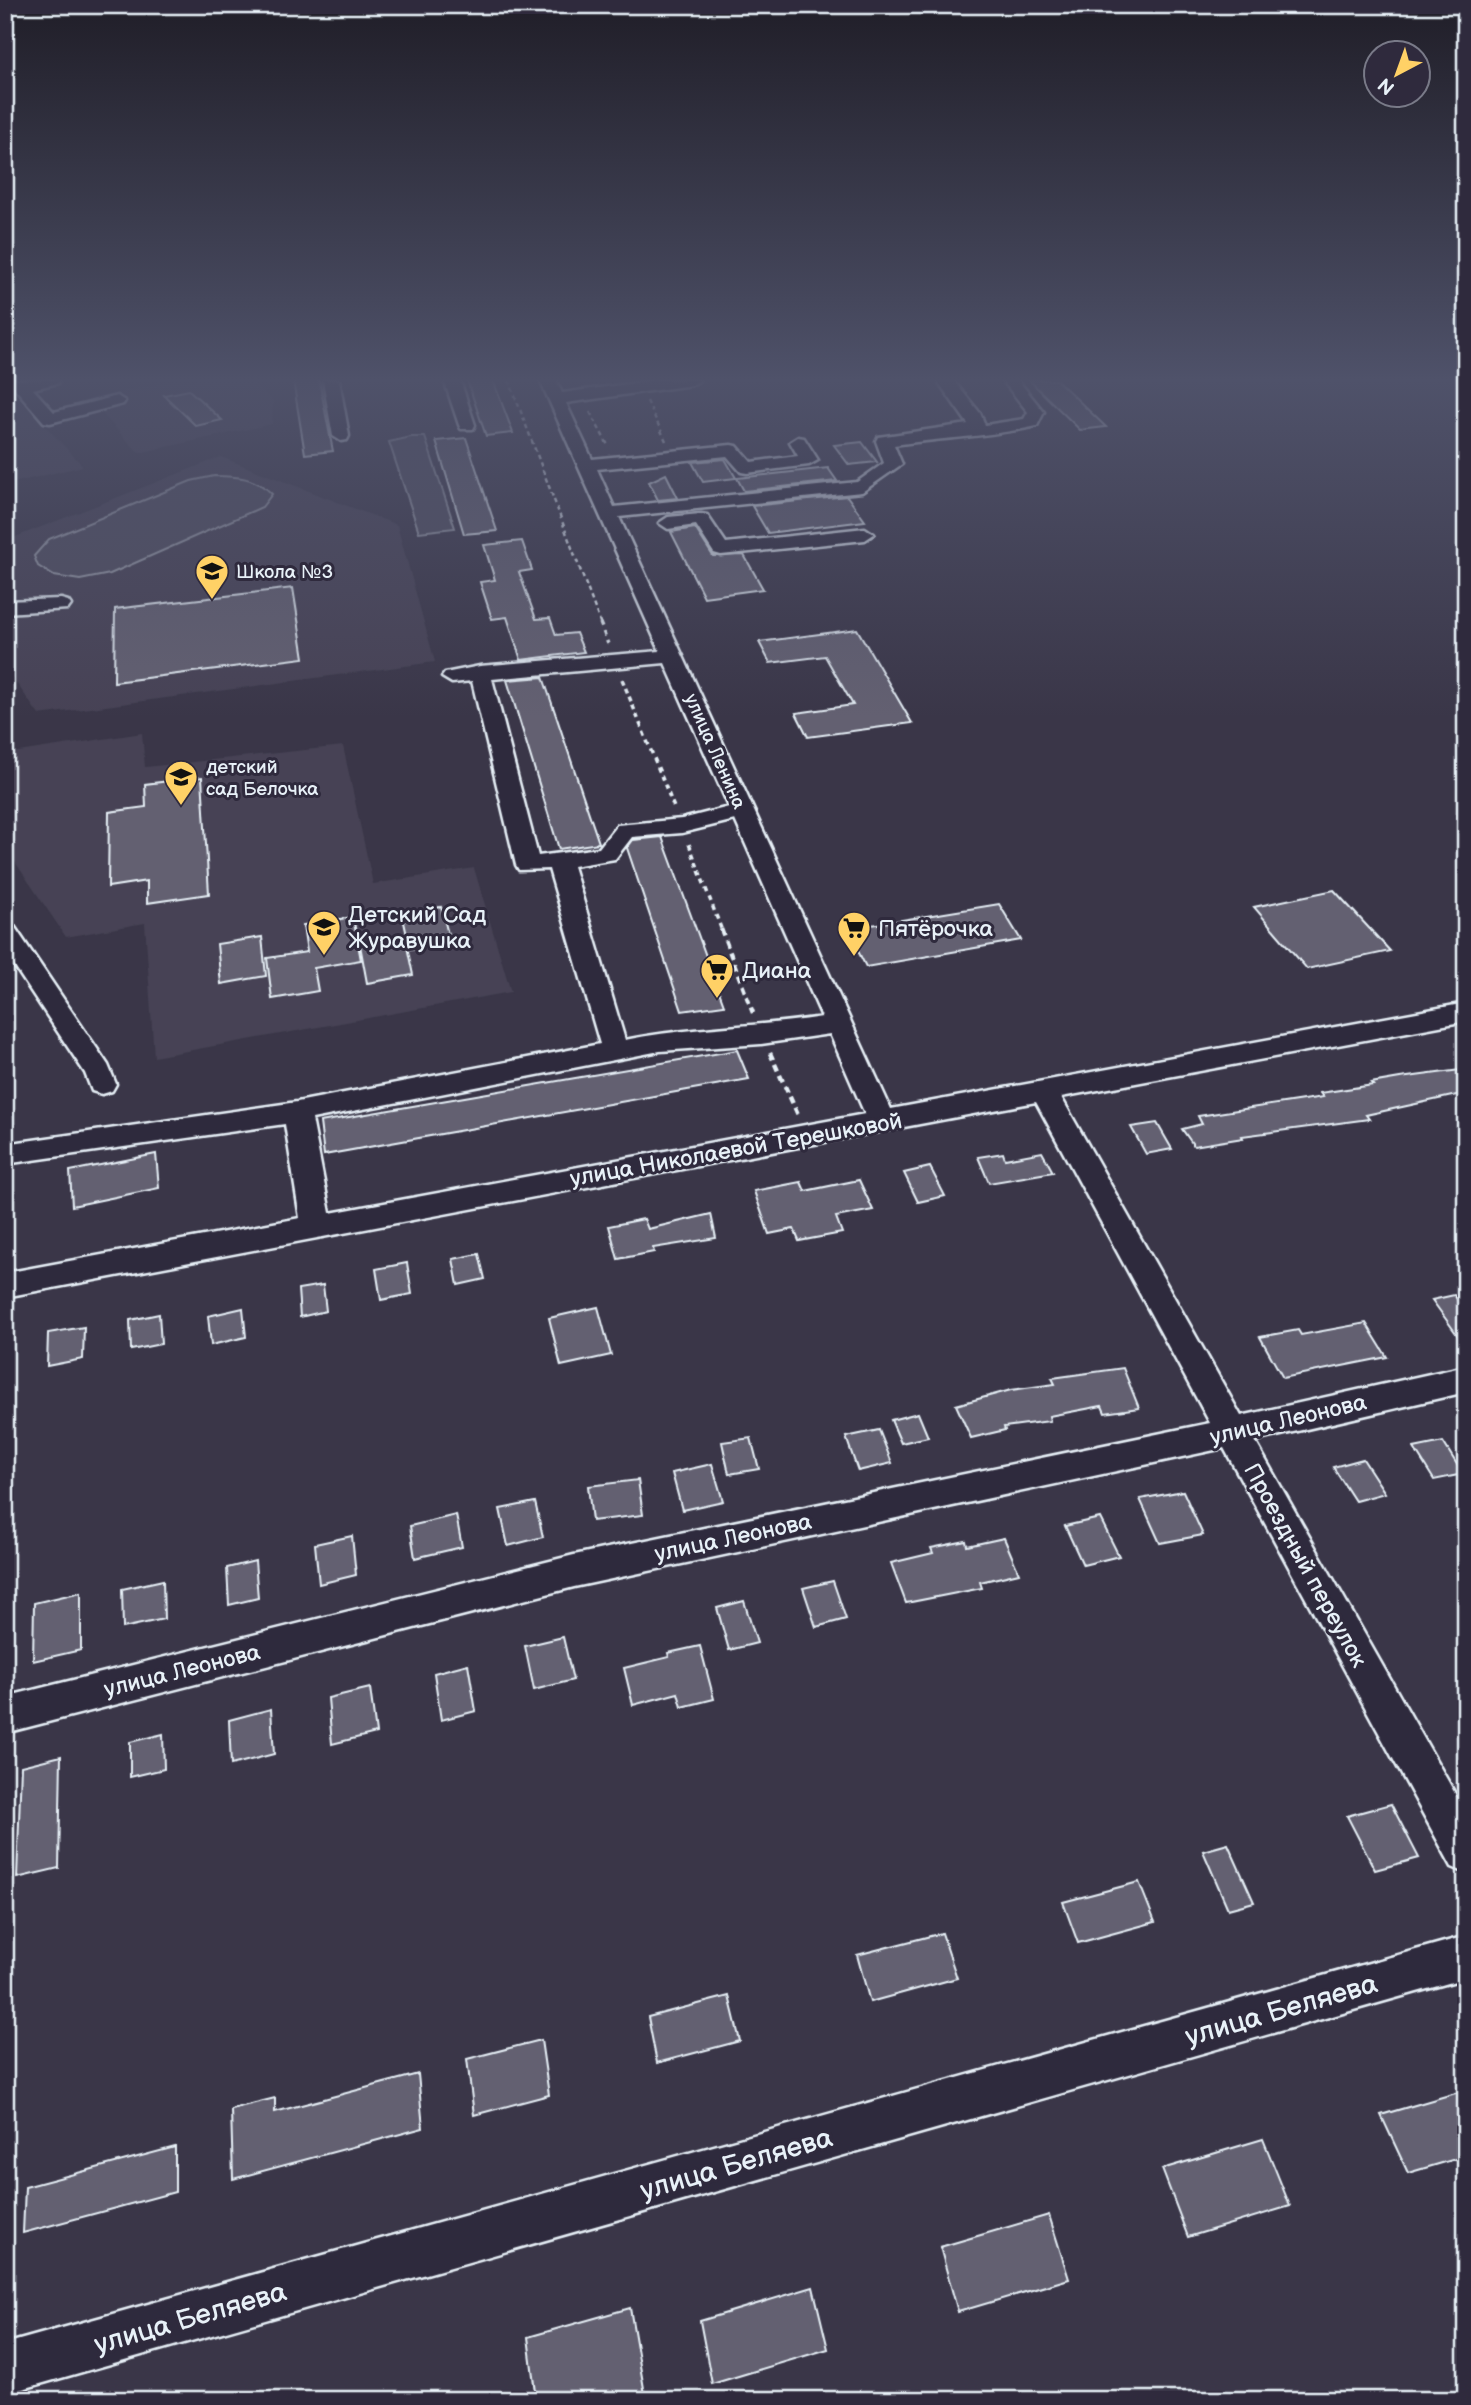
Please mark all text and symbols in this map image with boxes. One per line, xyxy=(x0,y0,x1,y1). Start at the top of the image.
north arrow xyxy=(1362,38,1432,108)
text: N xyxy=(1374,72,1400,99)
school or university icon: Школа №3 xyxy=(193,552,231,601)
place label: Школа №3 xyxy=(236,561,333,584)
street label: улица Ленина xyxy=(679,690,750,813)
place label: детский сад Белочка xyxy=(206,756,319,801)
school or university icon: детский сад Белочка xyxy=(162,758,200,807)
place label: Детский Сад Журавушка xyxy=(348,901,486,955)
school or university icon: Детский Сад Журавушка xyxy=(305,908,343,957)
supermarket icon: Пятёрочка xyxy=(835,909,873,958)
place label: Пятёрочка xyxy=(878,915,994,943)
supermarket icon: Диана xyxy=(698,951,736,1000)
place label: Диана xyxy=(742,957,812,985)
street label: улица Николаевой Терешковой xyxy=(568,1107,905,1193)
street label: улица Леонова xyxy=(1207,1388,1370,1452)
street label: Проездный переулок xyxy=(1237,1459,1373,1673)
street label: улица Леонова xyxy=(652,1508,815,1568)
street label: улица Леонова xyxy=(101,1638,264,1704)
street label: улица Беляева xyxy=(1182,1967,1382,2054)
street label: улица Беляева xyxy=(637,2121,837,2208)
street label: улица Беляева xyxy=(91,2275,291,2362)

